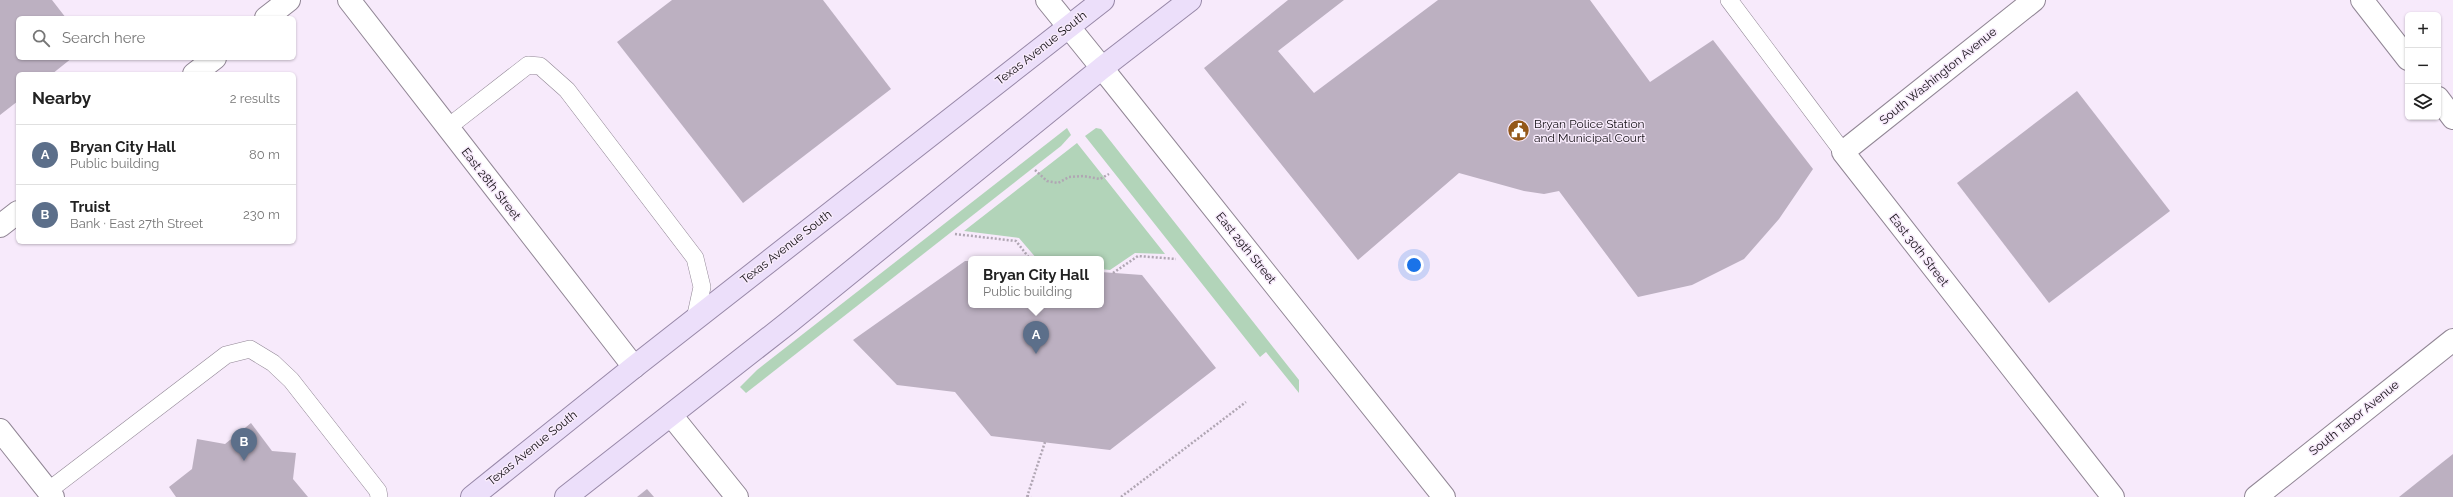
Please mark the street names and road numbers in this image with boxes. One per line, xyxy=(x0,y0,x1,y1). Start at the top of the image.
street label: Texas Avenue South xyxy=(993,8,1089,88)
street label: South Washington Avenue xyxy=(1877,25,1999,127)
street label: East 28th Street xyxy=(459,145,523,223)
street label: Texas Avenue South xyxy=(738,207,834,287)
street label: East 29th Street xyxy=(1213,210,1279,286)
street label: East 30th Street xyxy=(1886,211,1952,289)
street label: South Tabor Avenue xyxy=(2306,378,2402,458)
street label: Texas Avenue South xyxy=(484,407,580,489)

